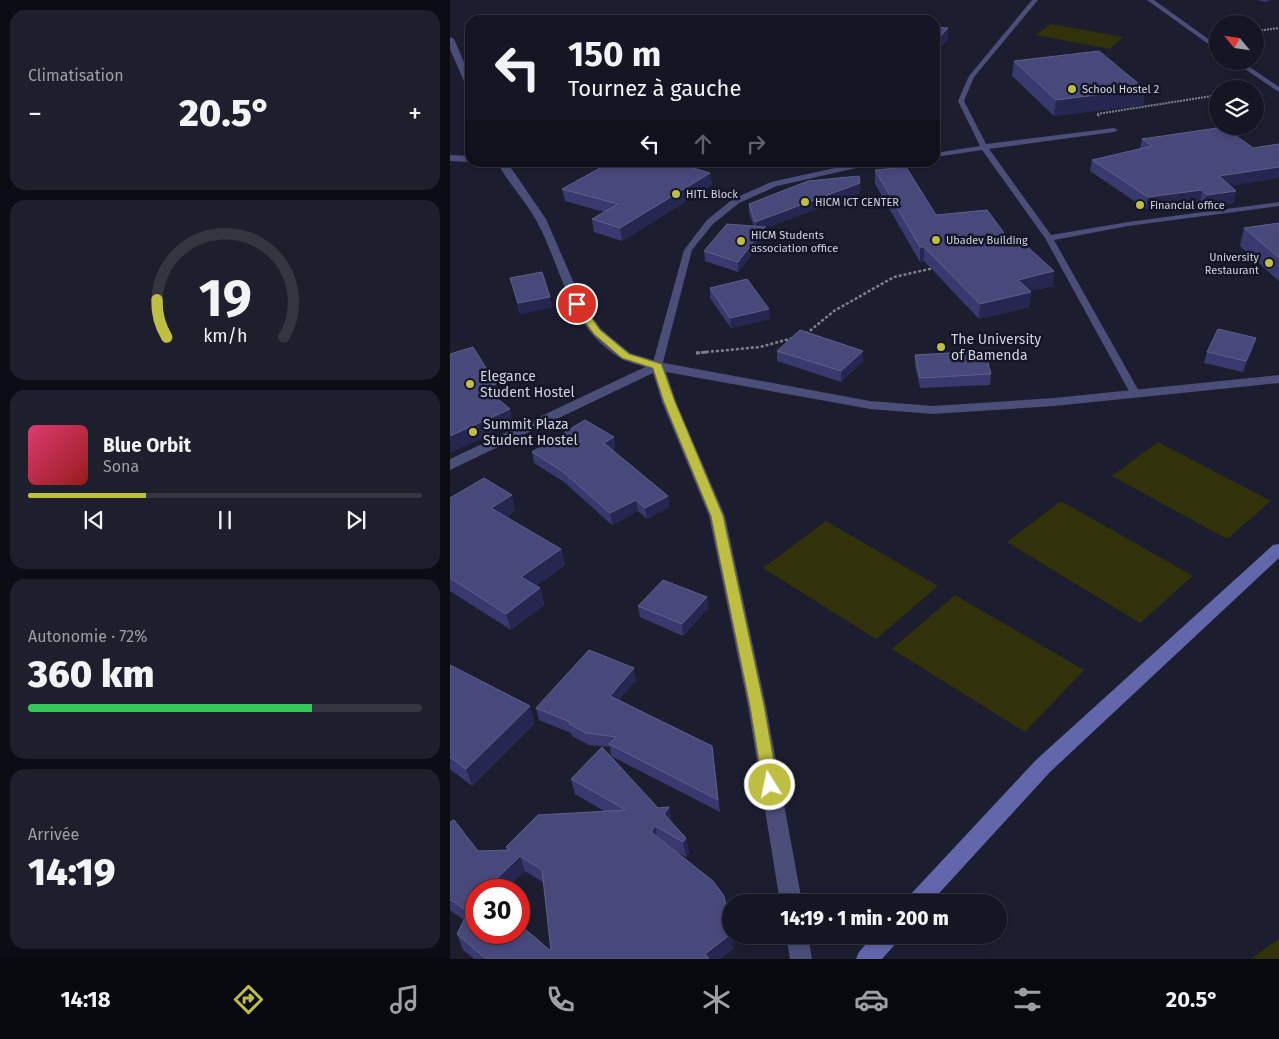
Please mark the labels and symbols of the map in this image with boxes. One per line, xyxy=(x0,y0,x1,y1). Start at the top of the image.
north arrow xyxy=(1209,15,1264,70)
marker: School Hostel 2 xyxy=(1066,83,1078,95)
place label: School Hostel 2 xyxy=(1082,83,1159,96)
marker: HITL Block xyxy=(670,188,682,200)
place label: HITL Block xyxy=(686,188,738,201)
marker: HICM ICT CENTER xyxy=(799,196,811,208)
place label: HICM ICT CENTER xyxy=(815,196,899,209)
marker: Financial office xyxy=(1134,199,1146,211)
place label: Financial office xyxy=(1150,199,1225,212)
place label: HICM Students association office xyxy=(751,229,838,255)
marker: Ubadev Building xyxy=(930,234,942,246)
place label: Ubadev Building xyxy=(946,234,1028,247)
marker: HICM Students association office xyxy=(735,235,747,247)
place label: University Restaurant xyxy=(1205,251,1260,277)
marker: University Restaurant xyxy=(1263,257,1275,269)
pin xyxy=(556,283,598,325)
place label: The University of Bamenda xyxy=(951,331,1041,364)
marker: The University of Bamenda xyxy=(935,341,947,353)
place label: Elegance Student Hostel xyxy=(480,368,575,401)
marker: Elegance Student Hostel xyxy=(464,378,476,390)
place label: Summit Plaza Student Hostel xyxy=(483,416,578,449)
marker: Summit Plaza Student Hostel xyxy=(467,426,479,438)
position arrow xyxy=(743,758,795,810)
speed limit sign: 30 xyxy=(465,879,530,944)

